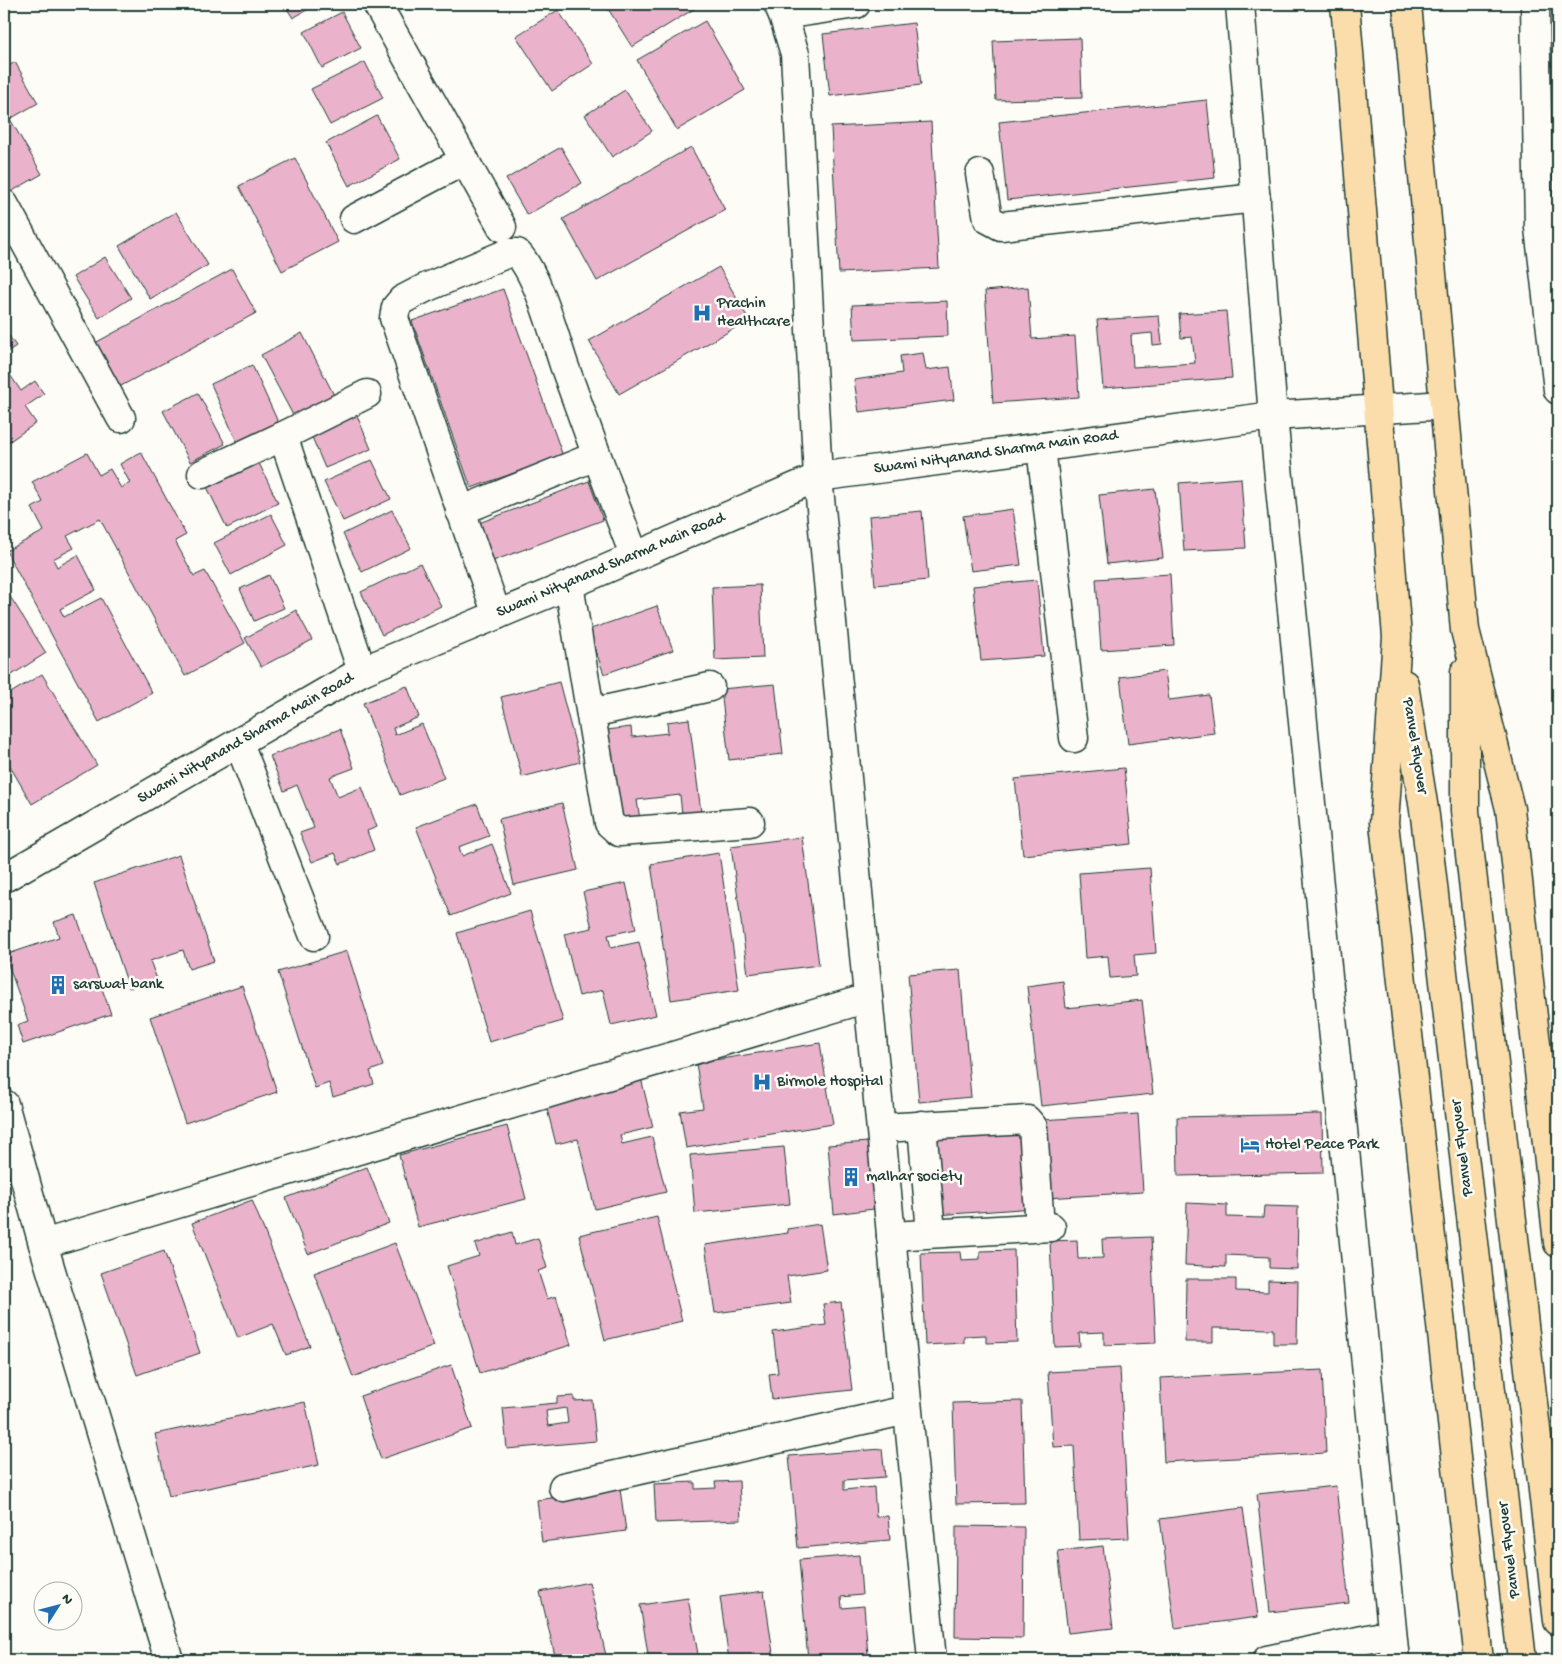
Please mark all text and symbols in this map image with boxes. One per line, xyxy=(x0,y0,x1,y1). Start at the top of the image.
place label: Prachin Healthcare xyxy=(716,295,791,332)
hospital icon: Prachin Healthcare xyxy=(691,302,713,324)
street label: Swami Nityanand Sharma Main Road xyxy=(873,426,1121,480)
street label: Swami Nityanand Sharma Main Road xyxy=(494,509,730,623)
street label: Swami Nityanand Sharma Main Road xyxy=(135,668,359,809)
street label: Panvel Flyover xyxy=(1397,696,1431,797)
building icon: sarswat bank xyxy=(47,974,69,996)
place label: sarswat bank xyxy=(73,976,165,995)
hospital icon: Birmole Hospital xyxy=(751,1071,773,1093)
place label: Birmole Hospital xyxy=(776,1073,883,1092)
street label: Panvel Flyover xyxy=(1448,1097,1478,1198)
hotel icon: Hotel Peace Park xyxy=(1239,1134,1261,1156)
place label: Hotel Peace Park xyxy=(1265,1136,1380,1155)
building icon: malhar society xyxy=(840,1166,862,1188)
place label: malhar society xyxy=(866,1168,963,1187)
street label: Panvel Flyover xyxy=(1495,1499,1525,1600)
north arrow xyxy=(32,1582,82,1632)
text: N xyxy=(57,1591,76,1609)

